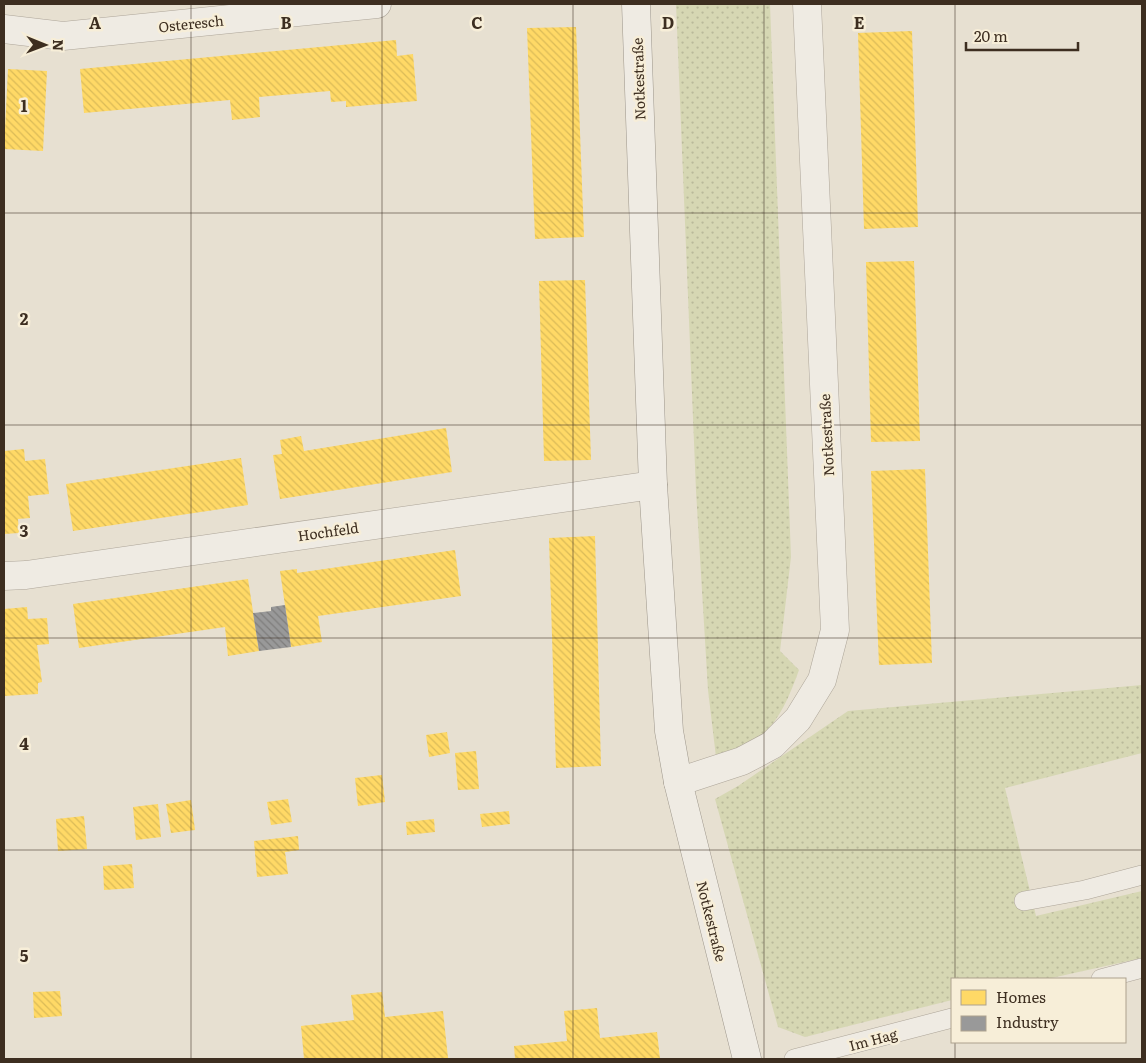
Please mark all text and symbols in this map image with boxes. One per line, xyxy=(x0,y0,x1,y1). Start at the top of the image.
text: A xyxy=(89,10,101,34)
street label: Osteresch xyxy=(157,10,225,36)
text: B xyxy=(280,10,292,34)
text: C xyxy=(471,10,483,34)
text: D xyxy=(662,10,674,34)
text: E xyxy=(854,10,865,34)
north arrow xyxy=(20,20,70,70)
scale bar xyxy=(966,20,1078,52)
text: 20 m xyxy=(974,24,1008,47)
street label: Notkestraße xyxy=(627,37,649,121)
text: N xyxy=(49,39,69,52)
text: 1 xyxy=(21,93,28,117)
text: 2 xyxy=(20,306,29,330)
street label: Notkestraße xyxy=(814,393,838,477)
street label: Hochfeld xyxy=(296,517,360,545)
text: 3 xyxy=(20,518,29,542)
text: 4 xyxy=(19,731,29,755)
street label: Notkestraße xyxy=(692,879,732,963)
text: 5 xyxy=(20,943,29,967)
legend xyxy=(951,978,1126,1043)
text: Homes xyxy=(996,985,1046,1008)
text: Industry xyxy=(996,1010,1059,1033)
street label: Im Hag xyxy=(847,1023,900,1055)

